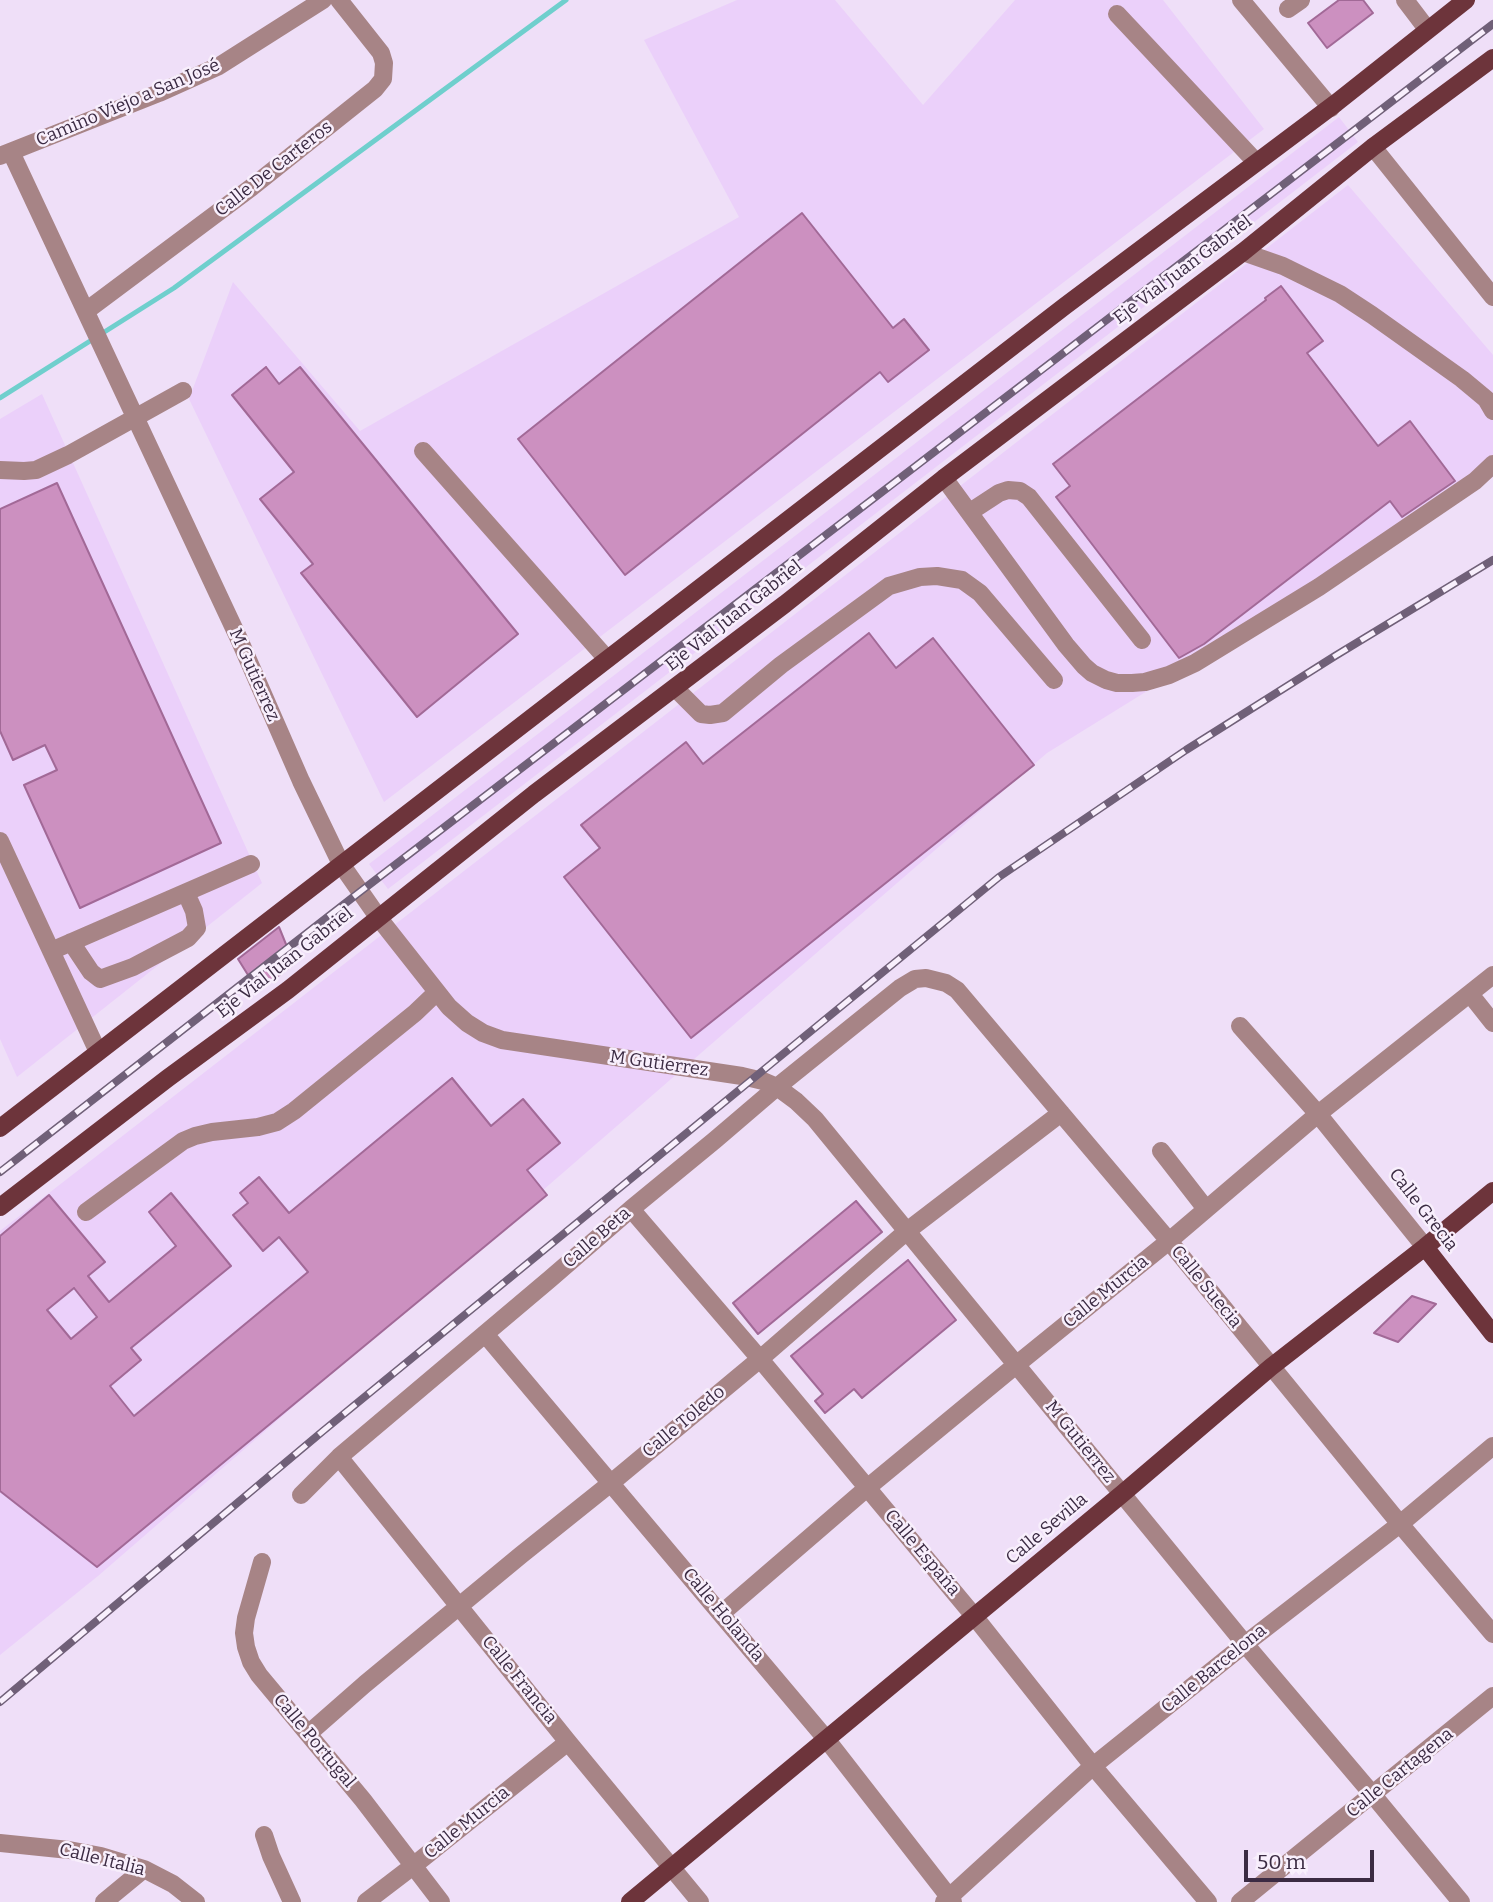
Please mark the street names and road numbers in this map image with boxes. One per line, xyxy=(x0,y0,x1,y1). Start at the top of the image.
street label: Camino Viejo a San José xyxy=(33,54,223,152)
street label: Calle De Carteros xyxy=(211,117,337,221)
street label: Eje Vial Juan Gabriel xyxy=(1110,211,1256,329)
street label: Eje Vial Juan Gabriel xyxy=(661,556,807,676)
street label: M Gutierrez xyxy=(224,625,284,725)
street label: Eje Vial Juan Gabriel xyxy=(212,903,358,1023)
street label: M Gutierrez xyxy=(608,1046,710,1082)
street label: Calle Grecia xyxy=(1384,1164,1462,1256)
street label: Calle Beta xyxy=(559,1203,635,1273)
street label: Calle Suecia xyxy=(1166,1241,1246,1333)
street label: Calle Murcia xyxy=(1059,1251,1153,1333)
street label: Calle Toledo xyxy=(638,1381,730,1463)
street label: M Gutierrez xyxy=(1040,1397,1120,1487)
street label: Calle Sevilla xyxy=(1002,1489,1092,1569)
street label: Calle España xyxy=(880,1505,964,1601)
street label: Calle Holanda xyxy=(678,1564,768,1666)
street label: Calle Barcelona xyxy=(1157,1620,1271,1718)
street label: Calle Francia xyxy=(477,1632,561,1728)
street label: Calle Portugal xyxy=(268,1690,360,1792)
street label: Calle Cartagena xyxy=(1342,1723,1458,1823)
street label: Calle Murcia xyxy=(420,1782,514,1864)
street label: Calle Italia xyxy=(57,1839,147,1881)

